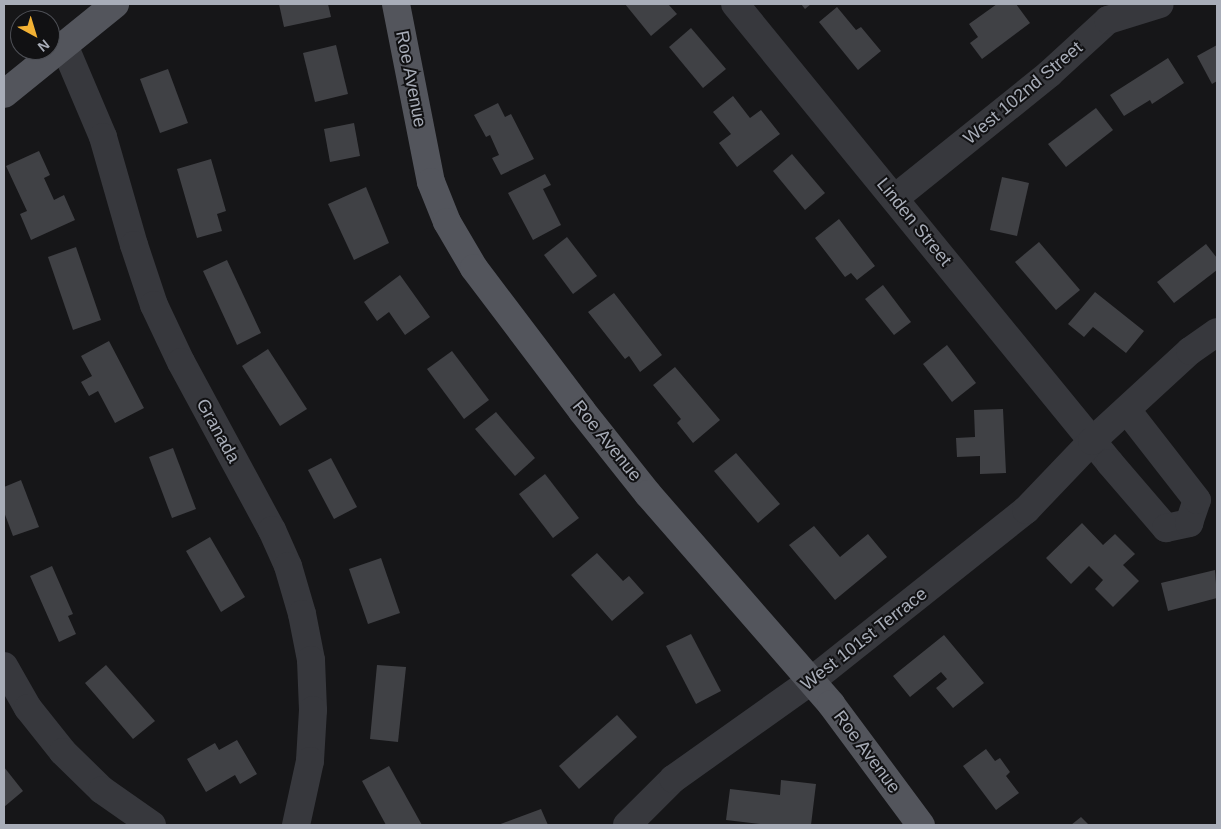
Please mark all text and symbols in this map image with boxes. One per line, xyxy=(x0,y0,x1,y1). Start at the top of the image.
north arrow xyxy=(10,10,60,60)
street label: Roe Avenue xyxy=(391,28,431,130)
text: N xyxy=(35,36,53,55)
street label: West 102nd Street xyxy=(959,37,1087,149)
street label: Linden Street xyxy=(872,174,956,270)
street label: Granada xyxy=(192,395,244,467)
street label: Roe Avenue xyxy=(568,396,646,486)
street label: West 101st Terrace xyxy=(796,583,932,695)
street label: Roe Avenue xyxy=(829,706,905,798)

